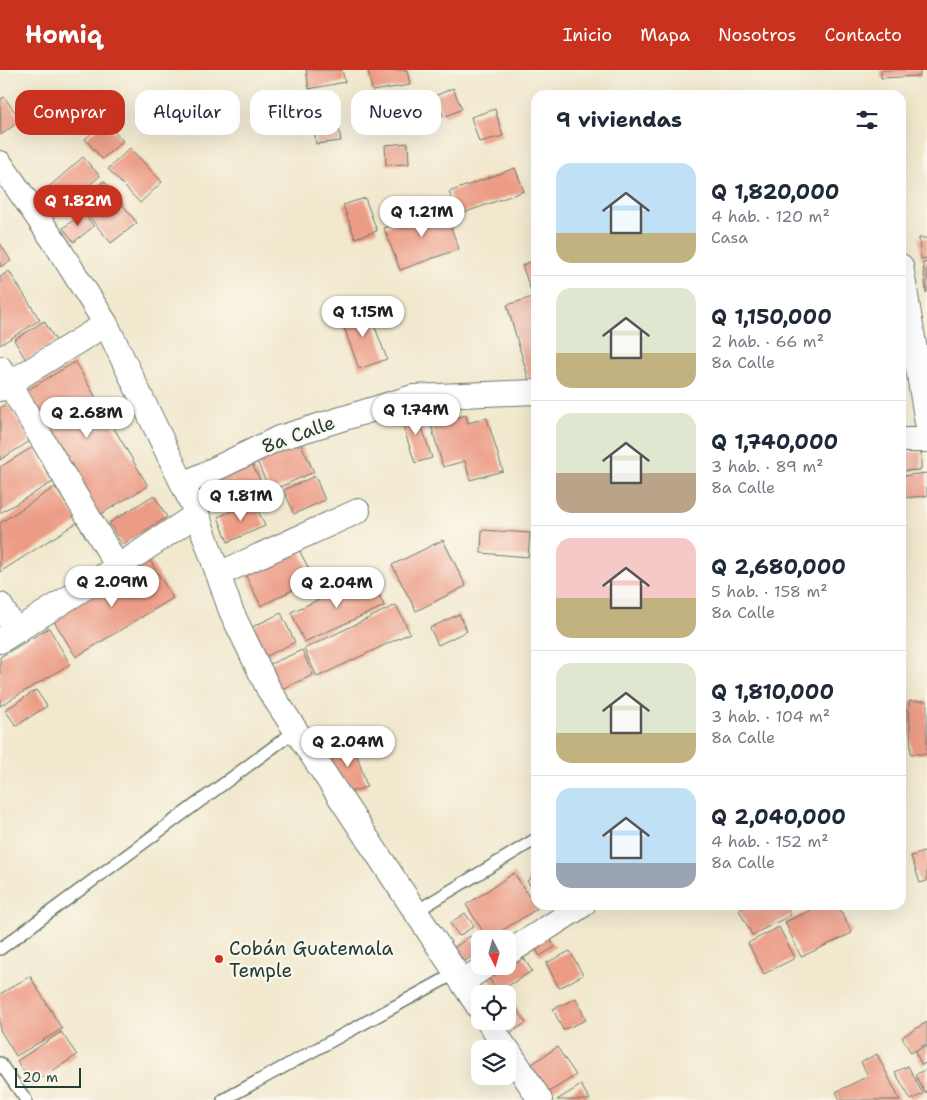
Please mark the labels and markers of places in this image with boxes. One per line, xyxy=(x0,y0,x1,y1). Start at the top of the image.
pin: Q 1.82M xyxy=(32,184,124,227)
pin: Q 1.21M xyxy=(376,196,468,238)
pin: Q 1.15M xyxy=(317,296,409,338)
pin: Q 1.74M xyxy=(370,394,462,436)
pin: Q 2.68M xyxy=(41,396,133,439)
pin: Q 1.81M xyxy=(195,480,287,522)
pin: Q 2.09M xyxy=(66,566,158,608)
pin: Q 2.04M xyxy=(291,566,383,609)
pin: Q 2.04M xyxy=(302,726,394,768)
place label: Cobán Guatemala Temple xyxy=(229,936,393,983)
marker: Cobán Guatemala Temple xyxy=(213,953,225,965)

